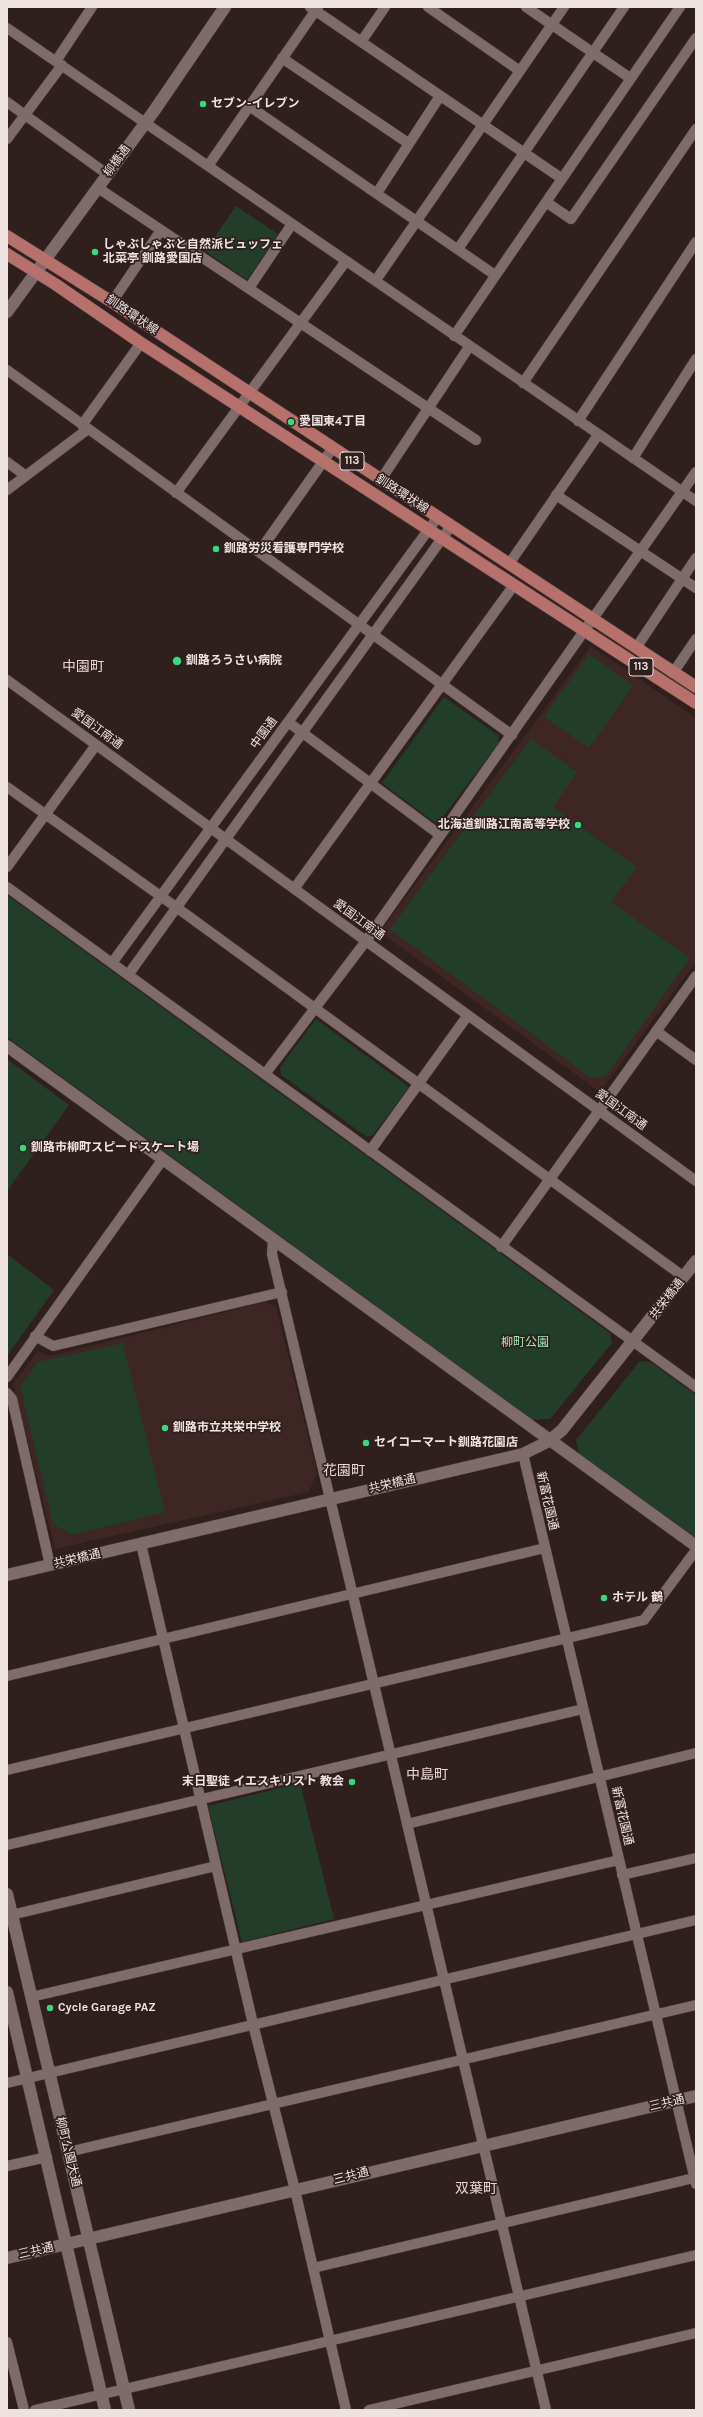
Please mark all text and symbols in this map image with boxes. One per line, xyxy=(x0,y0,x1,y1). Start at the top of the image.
place label: セブン-イレブン xyxy=(211,97,299,111)
marker: セブン-イレブン xyxy=(198,99,208,109)
street label: 柳橋通 xyxy=(101,142,133,180)
place label: しゃぶしゃぶと自然派ビュッフェ 北菜亭 釧路愛国店 xyxy=(103,238,283,266)
marker: しゃぶしゃぶと自然派ビュッフェ 北菜亭 釧路愛国店 xyxy=(90,247,100,257)
street label: 釧路環状線 xyxy=(103,292,161,338)
place label: 愛国東4丁目 xyxy=(299,415,366,429)
marker: 愛国東4丁目 xyxy=(286,417,296,427)
road number: 113 xyxy=(340,452,364,470)
street label: 釧路環状線 xyxy=(373,472,431,516)
place label: 釧路労災看護専門学校 xyxy=(224,542,344,556)
marker: 釧路労災看護専門学校 xyxy=(211,544,221,554)
place label: 釧路ろうさい病院 xyxy=(186,654,282,668)
marker: 釧路ろうさい病院 xyxy=(171,655,183,667)
road number: 113 xyxy=(629,658,653,676)
district label: 中園町 xyxy=(62,659,104,675)
street label: 愛国江南通 xyxy=(68,706,126,752)
street label: 中園通 xyxy=(248,714,280,752)
place label: 北海道釧路江南高等学校 xyxy=(438,818,570,832)
marker: 北海道釧路江南高等学校 xyxy=(573,820,583,830)
street label: 愛国江南通 xyxy=(330,897,388,943)
street label: 愛国江南通 xyxy=(592,1087,650,1133)
place label: 釧路市柳町スピードスケート場 xyxy=(31,1141,199,1155)
marker: 釧路市柳町スピードスケート場 xyxy=(18,1143,28,1153)
street label: 共栄橋通 xyxy=(647,1276,687,1322)
park label: 柳町公園 xyxy=(501,1336,549,1350)
place label: 釧路市立共栄中学校 xyxy=(173,1421,281,1435)
marker: 釧路市立共栄中学校 xyxy=(160,1423,170,1433)
place label: セイコーマート釧路花園店 xyxy=(374,1436,518,1450)
marker: セイコーマート釧路花園店 xyxy=(361,1438,371,1448)
district label: 花園町 xyxy=(323,1463,365,1479)
street label: 新富花園通 xyxy=(533,1470,561,1532)
street label: 共栄橋通 xyxy=(367,1472,417,1496)
street label: 共栄橋通 xyxy=(52,1547,102,1571)
place label: ホテル 鶴 xyxy=(612,1591,663,1605)
marker: ホテル 鶴 xyxy=(599,1593,609,1603)
district label: 中島町 xyxy=(406,1767,448,1783)
place label: 末日聖徒 イエスキリスト 教会 xyxy=(182,1775,344,1789)
marker: 末日聖徒 イエスキリスト 教会 xyxy=(347,1777,357,1787)
street label: 新富花園通 xyxy=(608,1785,636,1847)
place label: Cycle Garage PAZ xyxy=(58,2001,156,2015)
marker: Cycle Garage PAZ xyxy=(45,2003,55,2013)
street label: 三共通 xyxy=(648,2092,686,2114)
street label: 柳町公園大通 xyxy=(52,2115,84,2189)
street label: 三共通 xyxy=(332,2165,370,2187)
district label: 双葉町 xyxy=(455,2181,497,2197)
street label: 三共通 xyxy=(17,2240,55,2262)

